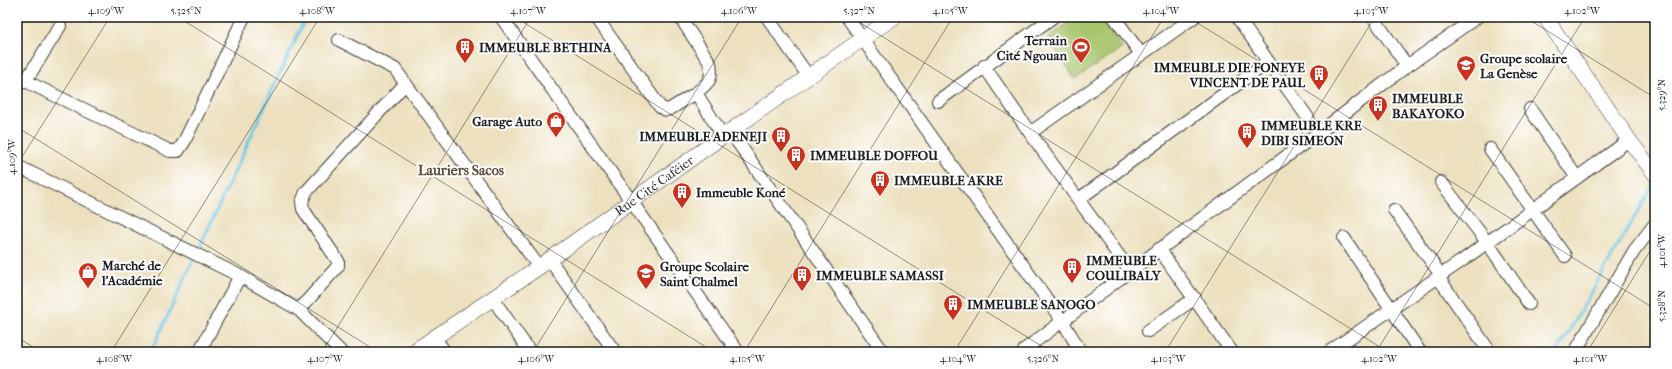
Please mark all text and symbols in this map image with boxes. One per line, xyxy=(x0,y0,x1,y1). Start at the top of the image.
text: 4.109°W xyxy=(88,5,125,17)
text: 5.325°N xyxy=(170,5,202,17)
text: 4.108°W xyxy=(299,5,336,17)
text: 4.107°W xyxy=(510,5,547,17)
text: 4.106°W xyxy=(721,5,758,17)
text: 5.327°N xyxy=(843,5,875,17)
text: 4.105°W xyxy=(933,5,969,17)
text: 4.104°W xyxy=(1143,5,1180,17)
text: 4.103°W xyxy=(1354,5,1390,17)
text: 4.102°W xyxy=(1564,5,1601,17)
place label: Terrain Cité Ngouan xyxy=(997,33,1067,64)
building icon: IMMEUBLE BETHINA xyxy=(454,36,476,64)
sports icon: Terrain Cité Ngouan xyxy=(1070,36,1092,64)
place label: IMMEUBLE BETHINA xyxy=(479,40,612,55)
place label: Groupe scolaire La Genèse xyxy=(1480,51,1568,81)
school or university icon: Groupe scolaire La Genèse xyxy=(1455,54,1477,82)
place label: IMMEUBLE DIE FONEYE VINCENT DE PAUL xyxy=(1154,60,1306,90)
building icon: IMMEUBLE DIE FONEYE VINCENT DE PAUL xyxy=(1308,63,1330,91)
text: 5.329°N xyxy=(1656,79,1668,111)
place label: IMMEUBLE BAKAYOKO xyxy=(1392,91,1464,121)
building icon: IMMEUBLE BAKAYOKO xyxy=(1367,94,1389,122)
shop icon: Garage Auto xyxy=(545,110,567,138)
place label: Garage Auto xyxy=(472,114,542,130)
place label: IMMEUBLE KRE DIBI SIMEON xyxy=(1261,118,1362,148)
building icon: IMMEUBLE KRE DIBI SIMEON xyxy=(1236,121,1258,149)
building icon: IMMEUBLE ADENEJI xyxy=(770,125,792,153)
place label: IMMEUBLE ADENEJI xyxy=(639,129,768,145)
text: 4.109°W xyxy=(6,138,18,175)
building icon: IMMEUBLE DOFFOU xyxy=(785,144,807,172)
place label: IMMEUBLE DOFFOU xyxy=(810,148,939,163)
street label: Rue Cité Caféier xyxy=(612,152,697,219)
district label: Lauriers Sacos xyxy=(418,162,505,179)
building icon: IMMEUBLE AKRE xyxy=(869,169,891,197)
place label: IMMEUBLE AKRE xyxy=(894,173,1003,188)
building icon: Immeuble Koné xyxy=(671,181,693,209)
place label: Immeuble Koné xyxy=(696,185,786,200)
text: 4.101°W xyxy=(1656,233,1668,268)
place label: IMMEUBLE COULIBALY xyxy=(1086,253,1162,283)
building icon: IMMEUBLE COULIBALY xyxy=(1061,256,1083,284)
place label: Marché de l'Académie xyxy=(101,258,163,288)
place label: Groupe Scolaire Saint Chalmel xyxy=(660,259,750,289)
shop icon: Marché de l'Académie xyxy=(77,261,99,289)
school or university icon: Groupe Scolaire Saint Chalmel xyxy=(635,262,657,290)
building icon: IMMEUBLE SAMASSI xyxy=(791,264,813,292)
place label: IMMEUBLE SAMASSI xyxy=(816,268,945,283)
text: 5.328°N xyxy=(1656,290,1668,322)
building icon: IMMEUBLE SANOGO xyxy=(942,293,964,321)
place label: IMMEUBLE SANOGO xyxy=(967,297,1095,312)
text: 4.108°W xyxy=(96,353,133,365)
text: 4.107°W xyxy=(307,353,344,365)
text: 4.106°W xyxy=(518,353,555,365)
text: 4.105°W xyxy=(730,353,766,365)
text: 4.104°W xyxy=(940,353,977,365)
text: 5.326°N xyxy=(1027,353,1059,365)
text: 4.103°W xyxy=(1151,353,1187,365)
text: 4.102°W xyxy=(1361,353,1398,365)
text: 4.101°W xyxy=(1573,353,1608,365)

